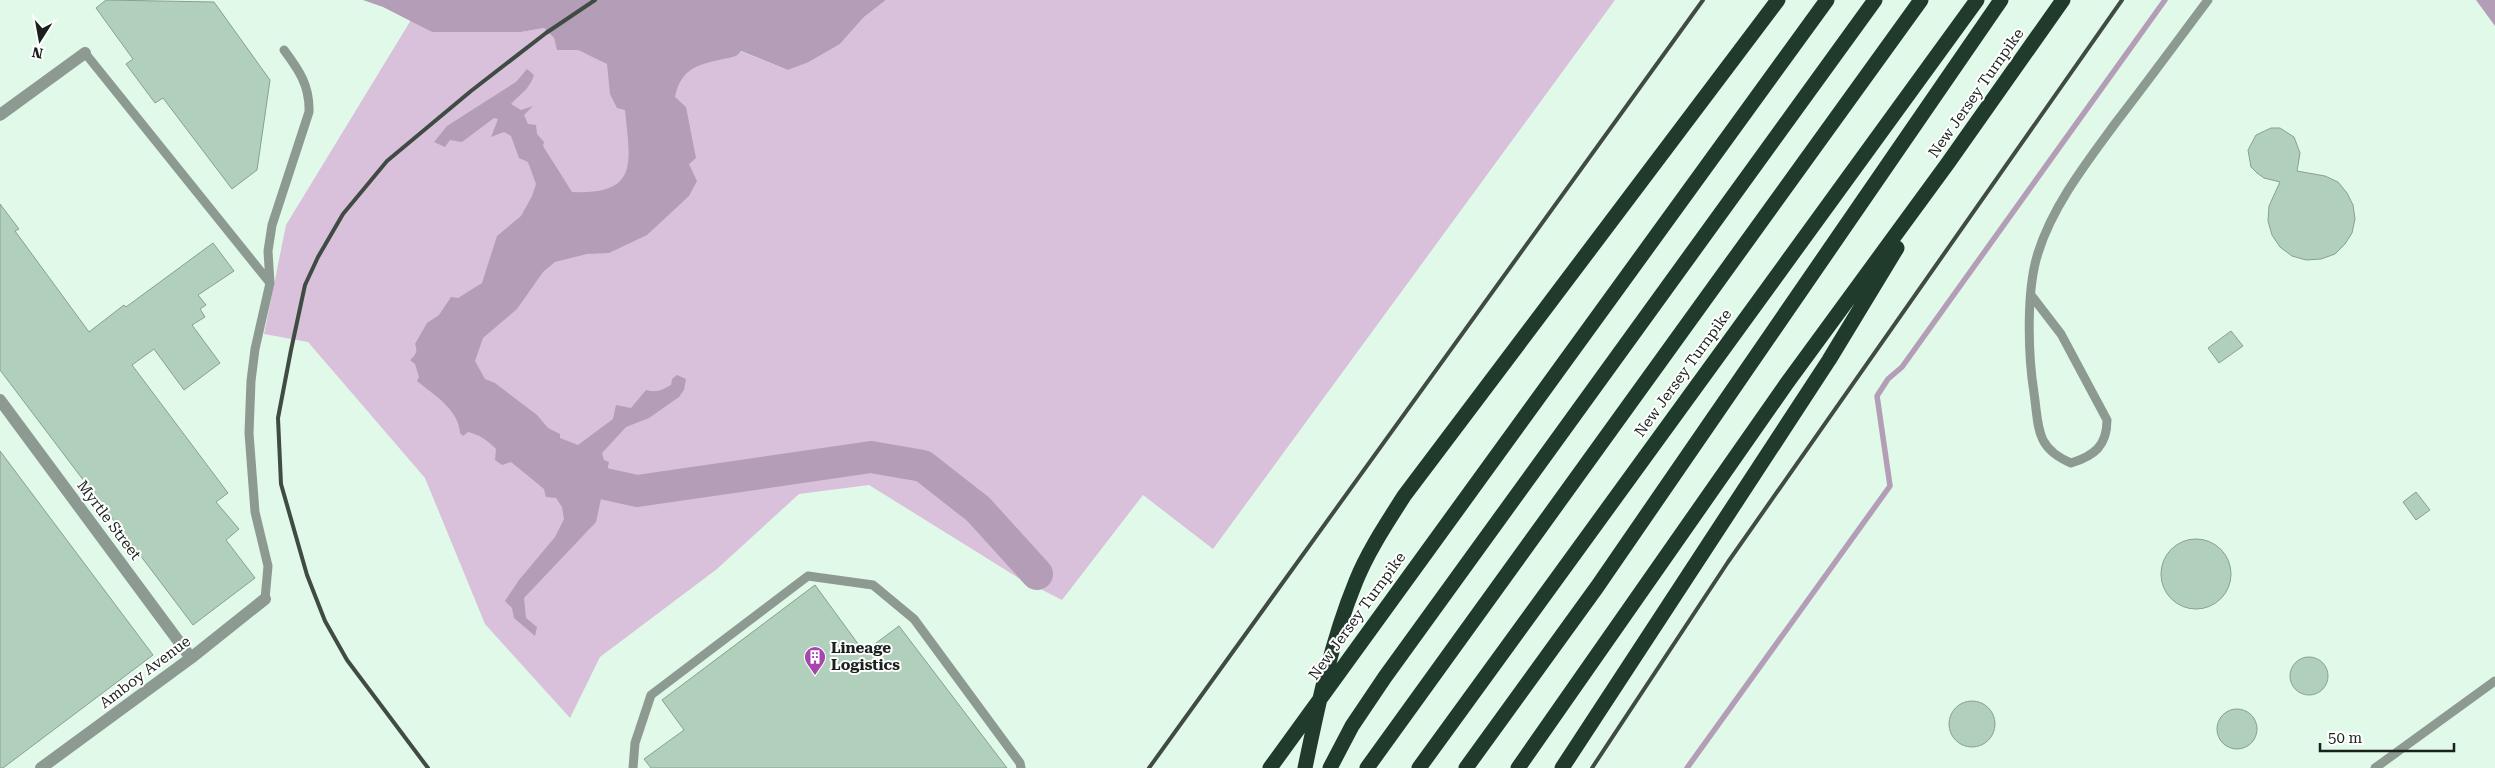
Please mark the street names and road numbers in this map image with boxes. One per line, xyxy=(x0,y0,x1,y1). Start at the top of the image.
street label: New Jersey Turnpike xyxy=(1925,25,2027,161)
street label: New Jersey Turnpike xyxy=(1631,306,1735,440)
street label: Myrtle Street xyxy=(73,477,145,564)
street label: New Jersey Turnpike xyxy=(1305,549,1409,683)
street label: Amboy Avenue xyxy=(96,632,194,712)

